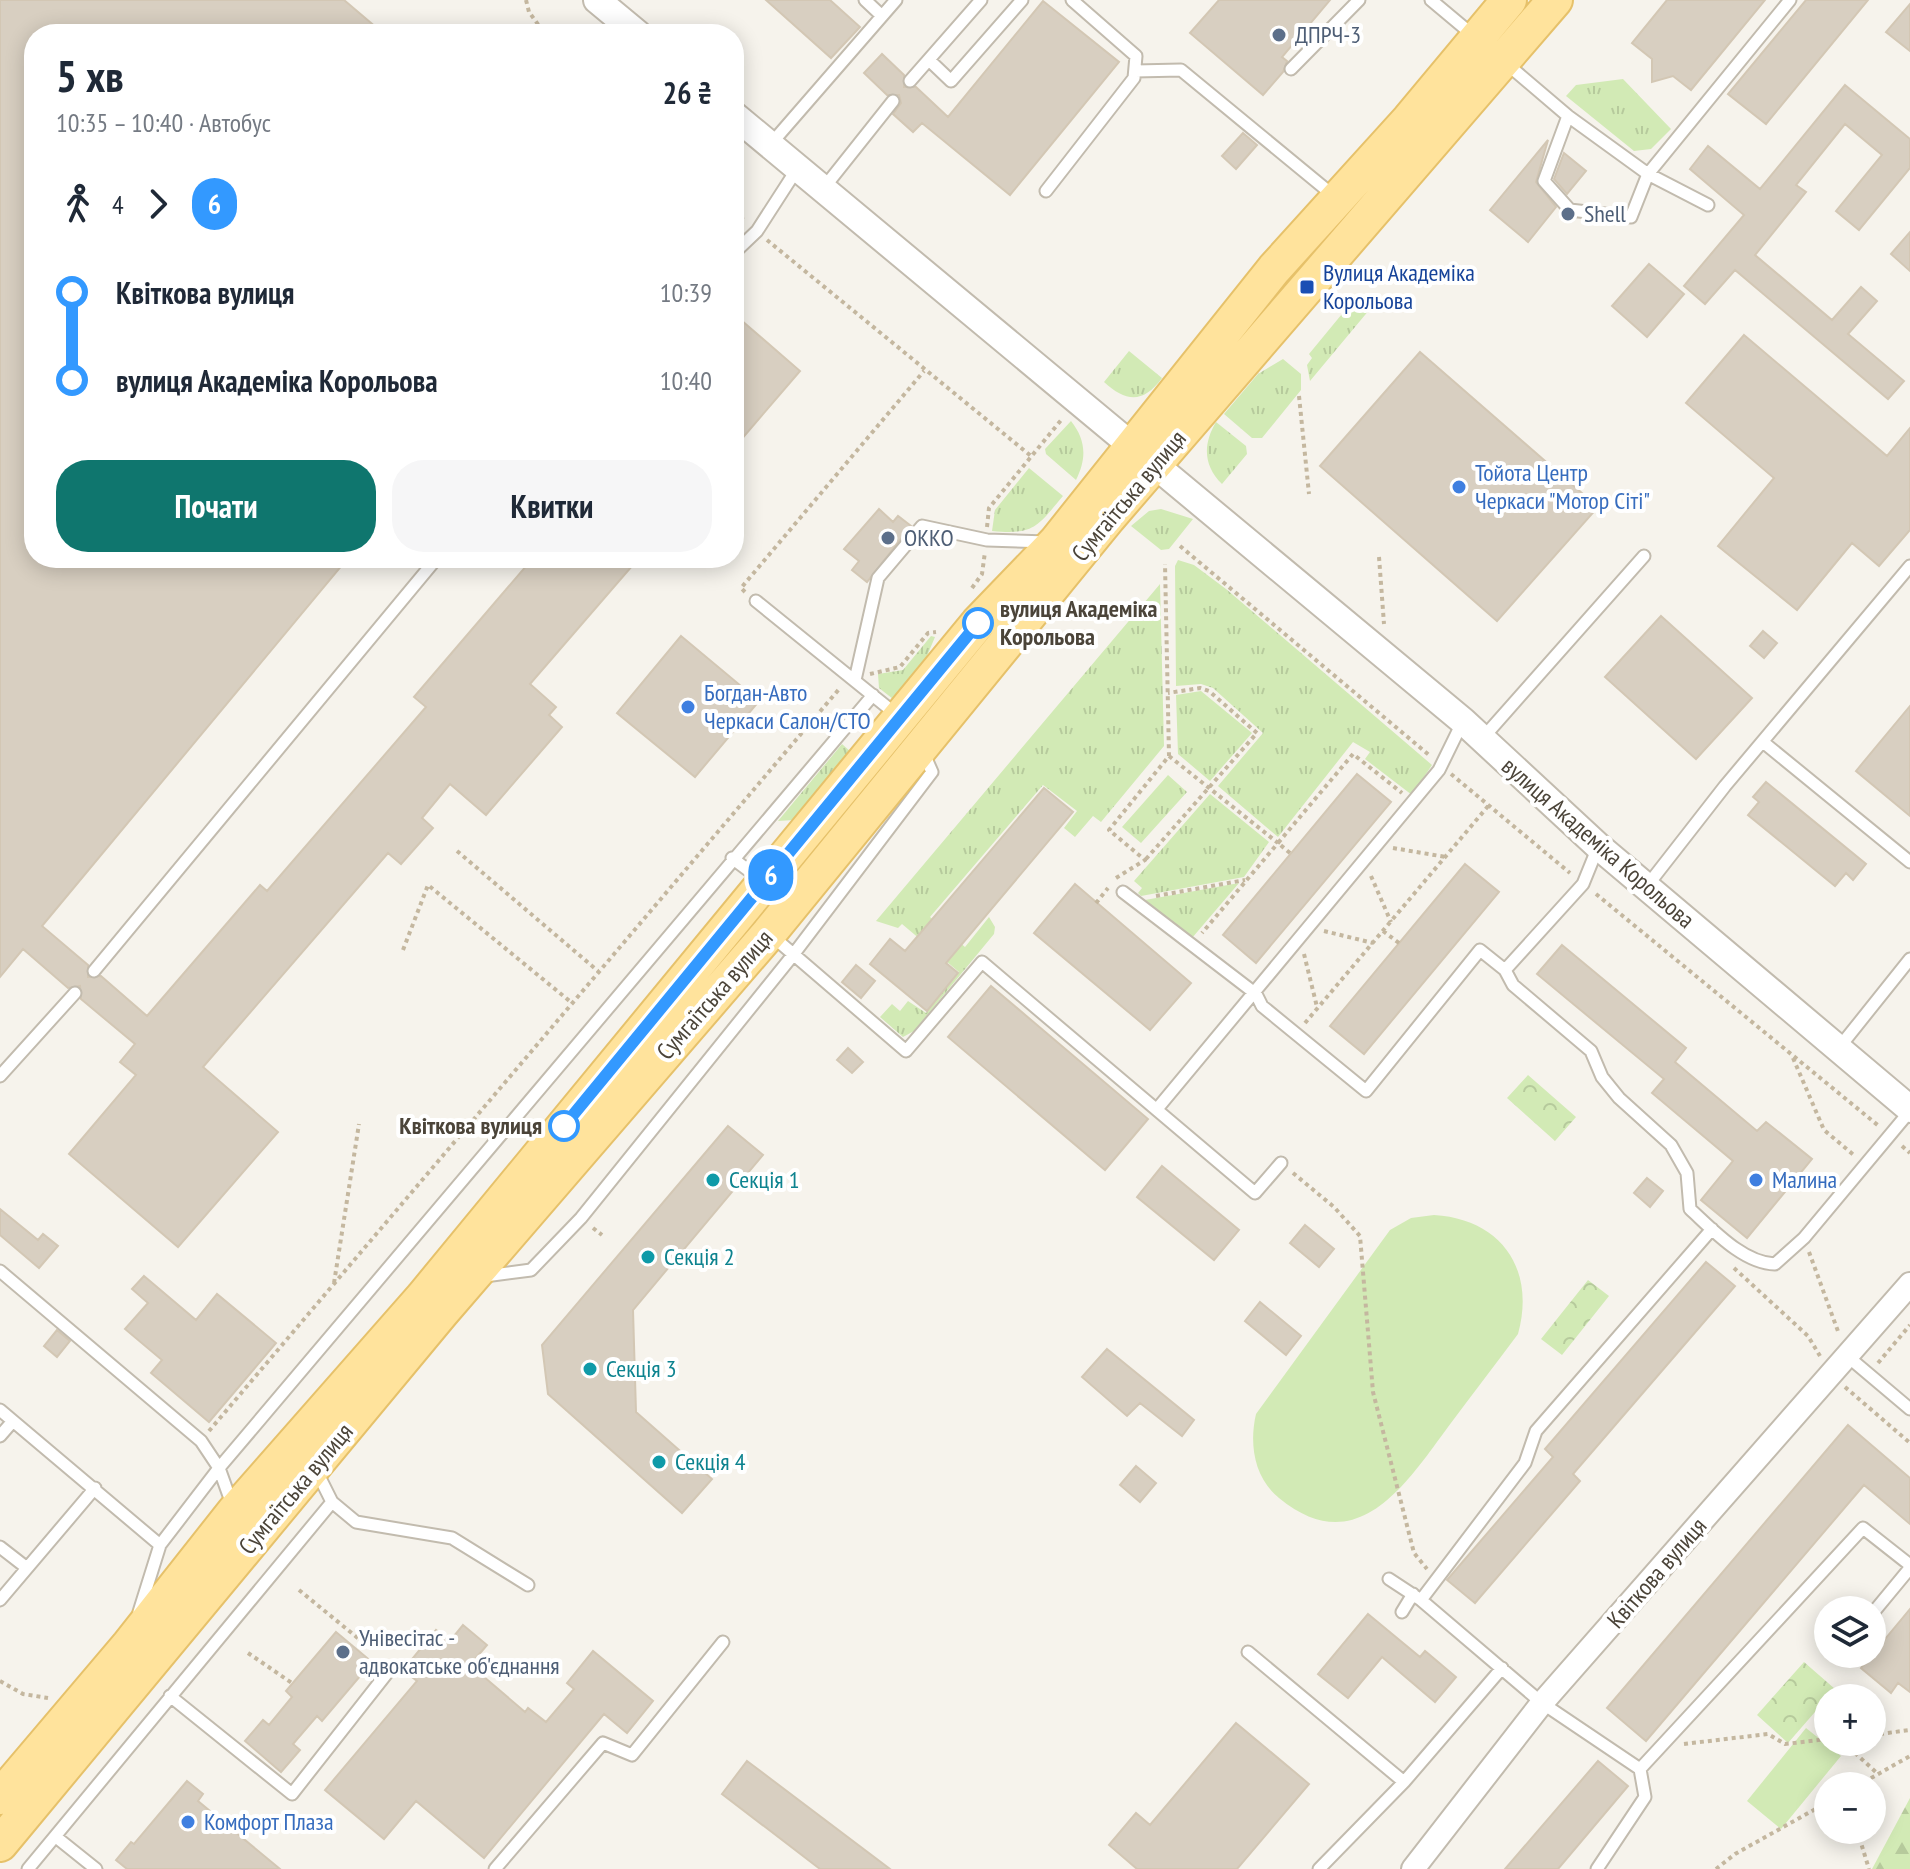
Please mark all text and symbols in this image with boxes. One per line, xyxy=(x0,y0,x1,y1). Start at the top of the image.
place label: ДПРЧ-3 xyxy=(1295,19,1361,50)
marker: ДПРЧ-3 xyxy=(1270,26,1288,44)
text: 5 хв xyxy=(56,47,124,104)
text: 26 ₴ xyxy=(663,73,712,112)
text: 10:35 – 10:40 · Автобус xyxy=(56,106,271,139)
icon: walk xyxy=(56,182,100,226)
icon: forward xyxy=(136,182,180,226)
text: 6 xyxy=(208,185,221,222)
text: 4 xyxy=(112,188,124,221)
place label: Shell xyxy=(1584,198,1626,229)
marker: Shell xyxy=(1559,205,1577,223)
place label: Вулиця Академіка Корольова xyxy=(1323,257,1475,316)
text: Квіткова вулиця xyxy=(116,273,295,312)
text: 10:39 xyxy=(660,276,712,309)
marker: Вулиця Академіка Корольова xyxy=(1298,278,1316,296)
text: вулиця Академіка Корольова xyxy=(116,361,438,400)
text: 10:40 xyxy=(660,364,712,397)
street label: Сумгаїтська вулиця xyxy=(1065,424,1193,568)
place label: Тойота Центр Черкаси "Мотор Сіті" xyxy=(1475,457,1650,516)
button: Почати xyxy=(56,460,376,552)
button: Квитки xyxy=(392,460,712,552)
marker: Тойота Центр Черкаси "Мотор Сіті" xyxy=(1450,478,1468,496)
place label: ОККО xyxy=(904,522,954,553)
marker: ОККО xyxy=(879,529,897,547)
place label: вулиця Академіка Корольова xyxy=(1000,593,1158,652)
marker: вулиця Академіка Корольова xyxy=(963,608,993,638)
place label: Богдан-Авто Черкаси Салон/СТО xyxy=(704,677,871,736)
marker: Богдан-Авто Черкаси Салон/СТО xyxy=(679,698,697,716)
street label: вулиця Академіка Корольова xyxy=(1496,750,1701,935)
line badge: 6 xyxy=(745,849,797,901)
text: 6 xyxy=(764,856,778,893)
street label: Сумгаїтська вулиця xyxy=(650,923,780,1066)
place label: Квіткова вулиця xyxy=(399,1110,542,1141)
marker: Квіткова вулиця xyxy=(549,1111,579,1141)
place label: Секція 1 xyxy=(729,1164,800,1195)
place label: Малина xyxy=(1772,1164,1837,1195)
marker: Секція 1 xyxy=(704,1171,722,1189)
marker: Малина xyxy=(1747,1171,1765,1189)
place label: Секція 2 xyxy=(664,1241,735,1272)
marker: Секція 2 xyxy=(639,1248,657,1266)
place label: Секція 3 xyxy=(606,1353,677,1384)
marker: Секція 3 xyxy=(581,1360,599,1378)
street label: Сумгаїтська вулиця xyxy=(232,1417,360,1561)
place label: Секція 4 xyxy=(675,1446,746,1477)
marker: Секція 4 xyxy=(650,1453,668,1471)
street label: Квіткова вулиця xyxy=(1600,1511,1713,1634)
map controls xyxy=(1814,1596,1886,1844)
button: layers xyxy=(1814,1596,1886,1668)
place label: Унівесітас - адвокатське об'єднання xyxy=(359,1622,560,1681)
marker: Унівесітас - адвокатське об'єднання xyxy=(334,1643,352,1661)
button: + xyxy=(1814,1684,1886,1756)
button: − xyxy=(1814,1772,1886,1844)
place label: Комфорт Плаза xyxy=(204,1806,333,1837)
marker: Комфорт Плаза xyxy=(179,1813,197,1831)

